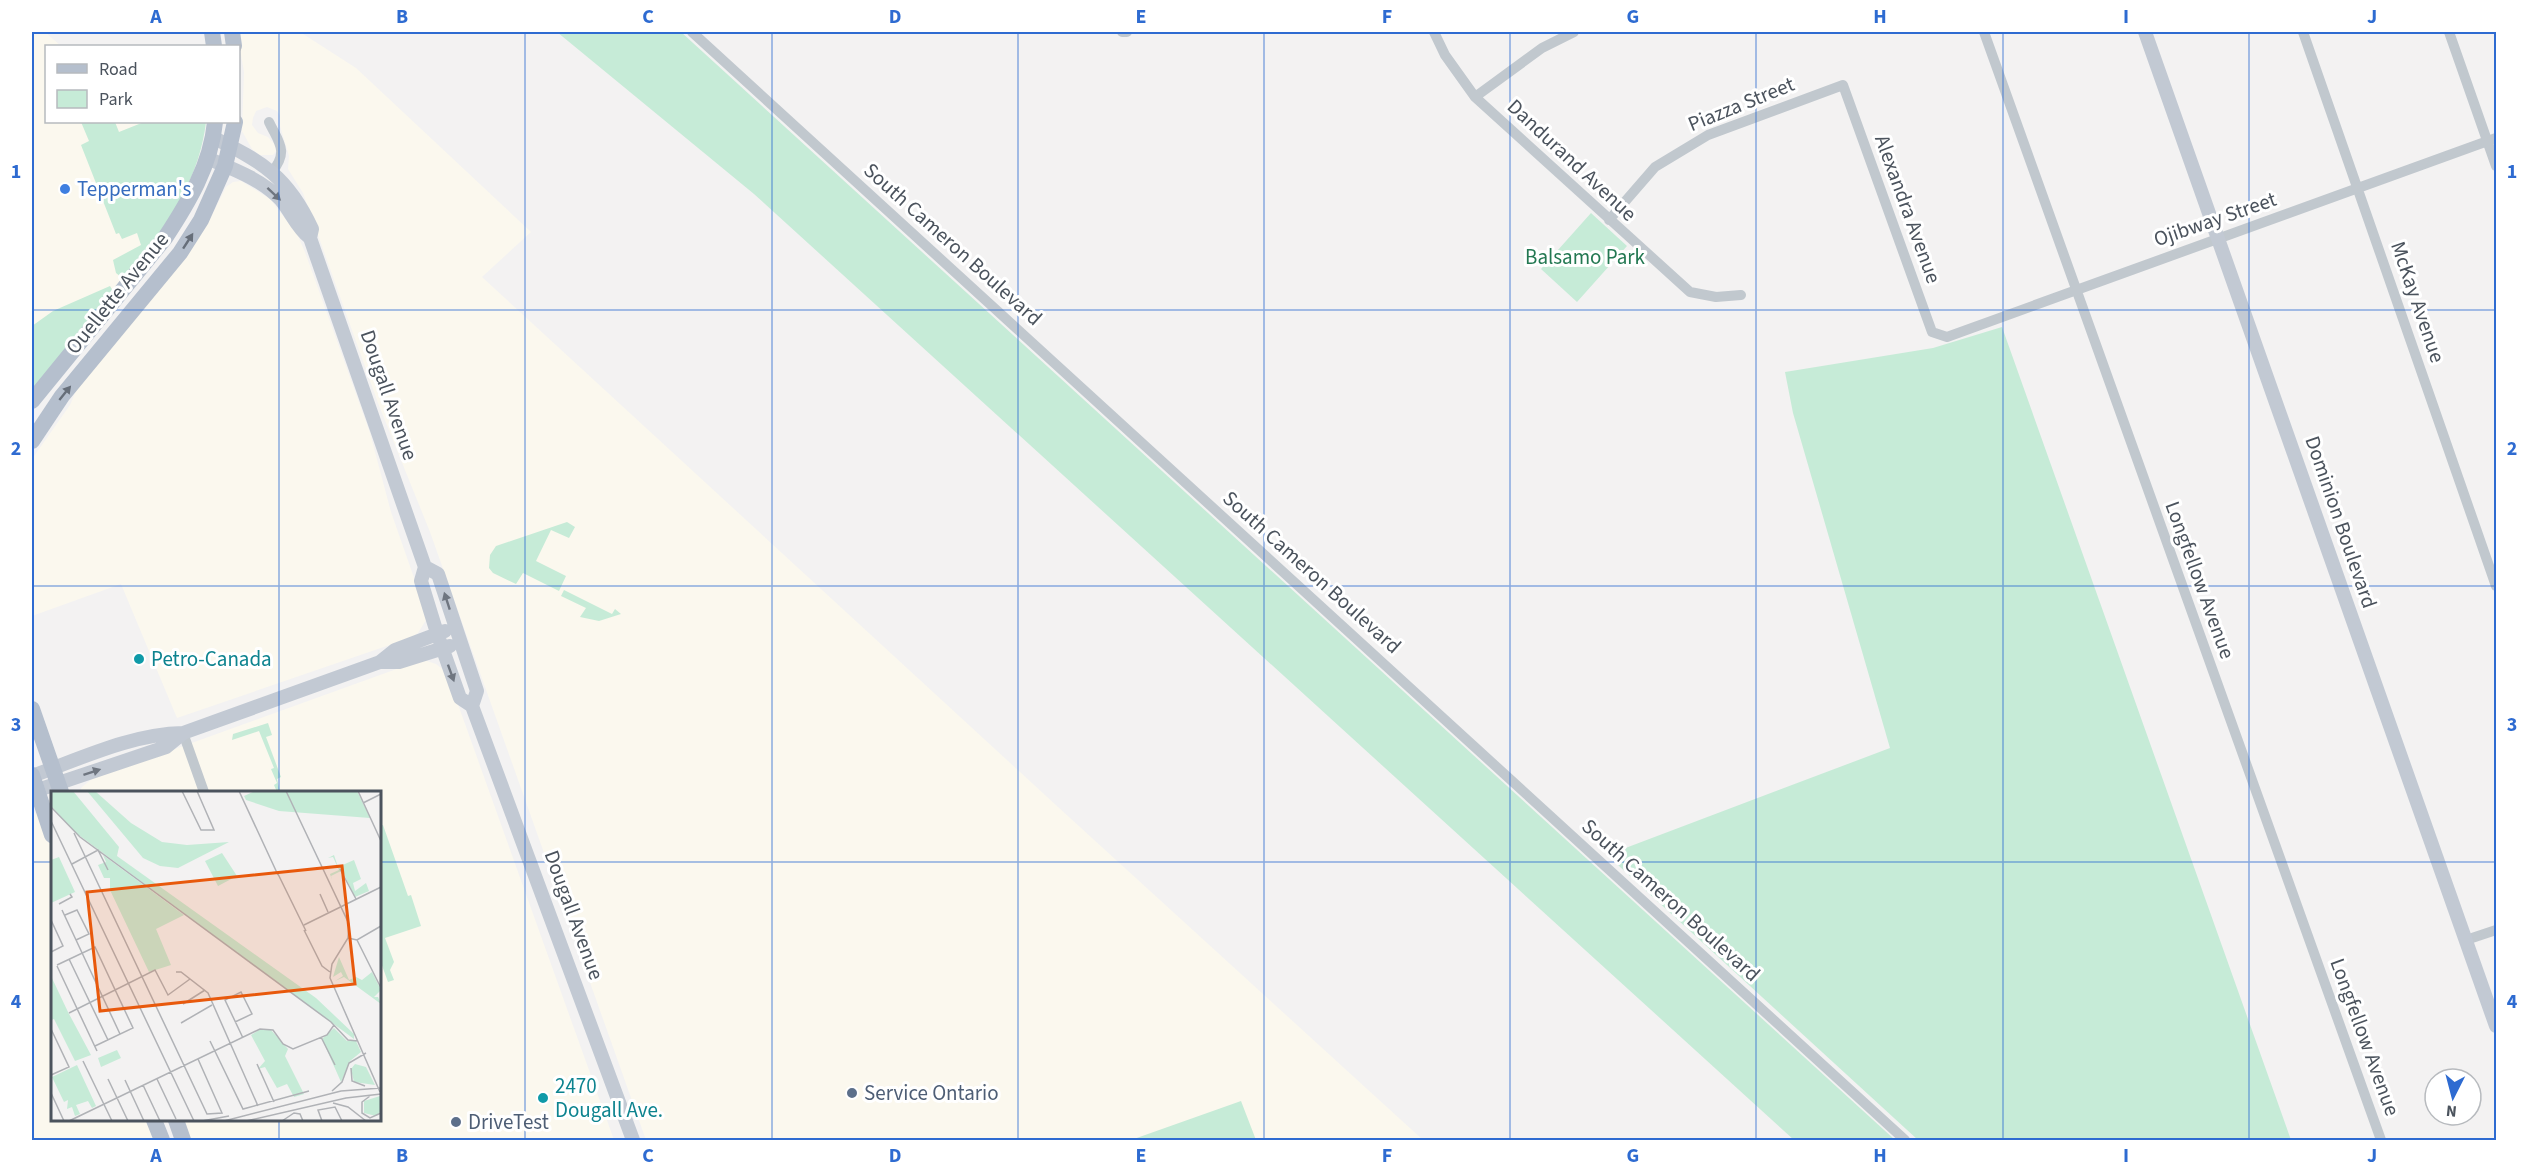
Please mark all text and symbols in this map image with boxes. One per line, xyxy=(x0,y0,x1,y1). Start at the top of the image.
text: A xyxy=(149,3,162,31)
text: B xyxy=(396,3,408,31)
text: C xyxy=(642,3,654,31)
text: D xyxy=(889,3,901,31)
text: E xyxy=(1136,3,1146,31)
text: F xyxy=(1382,3,1392,31)
text: G xyxy=(1627,3,1639,31)
text: H xyxy=(1873,3,1887,31)
text: I xyxy=(2123,3,2129,31)
text: J xyxy=(2367,3,2377,31)
legend xyxy=(45,45,240,123)
text: Road xyxy=(99,57,138,82)
street label: Piazza Street xyxy=(1683,69,1799,139)
text: Park xyxy=(99,87,133,112)
street label: Dandurand Avenue xyxy=(1501,92,1643,228)
street label: Alexandra Avenue xyxy=(1867,130,1949,288)
street label: South Cameron Boulevard xyxy=(857,156,1049,332)
text: 1 xyxy=(11,158,21,186)
text: 1 xyxy=(2507,158,2517,186)
place label: Tepperman's xyxy=(77,174,192,204)
marker: Tepperman's xyxy=(58,182,72,196)
street label: Ojibway Street xyxy=(2150,184,2280,254)
one-way arrow xyxy=(266,187,281,201)
street label: Ouellette Avenue xyxy=(58,225,176,361)
one-way arrow xyxy=(182,233,193,249)
street label: McKay Avenue xyxy=(2383,237,2453,367)
park label: Balsamo Park xyxy=(1525,242,1646,272)
street label: Dougall Avenue xyxy=(353,326,425,464)
one-way arrow xyxy=(59,385,72,401)
street label: Dominion Boulevard xyxy=(2297,432,2385,612)
text: 2 xyxy=(11,435,21,463)
text: 2 xyxy=(2507,435,2517,463)
street label: South Cameron Boulevard xyxy=(1216,484,1408,660)
street label: Longfellow Avenue xyxy=(2158,497,2242,663)
one-way arrow xyxy=(442,592,451,610)
place label: Petro-Canada xyxy=(151,644,272,674)
marker: Petro-Canada xyxy=(132,652,146,666)
one-way arrow xyxy=(447,664,457,682)
text: 3 xyxy=(11,711,21,739)
text: 3 xyxy=(2507,711,2517,739)
one-way arrow xyxy=(83,766,101,776)
inset map xyxy=(51,791,381,1121)
street label: South Cameron Boulevard xyxy=(1575,812,1767,988)
street label: Dougall Avenue xyxy=(537,846,611,984)
street label: Longfellow Avenue xyxy=(2323,954,2407,1120)
text: 4 xyxy=(11,988,22,1016)
text: 4 xyxy=(2507,988,2518,1016)
north arrow xyxy=(2423,1067,2483,1127)
place label: 2470 Dougall Ave. xyxy=(555,1071,663,1125)
place label: Service Ontario xyxy=(864,1078,999,1108)
marker: Service Ontario xyxy=(845,1086,859,1100)
marker: 2470 Dougall Ave. xyxy=(536,1091,550,1105)
text: N xyxy=(2445,1099,2458,1122)
place label: DriveTest xyxy=(468,1107,549,1137)
marker: DriveTest xyxy=(449,1115,463,1129)
text: A xyxy=(149,1142,162,1170)
text: B xyxy=(396,1142,408,1170)
text: C xyxy=(642,1142,654,1170)
text: D xyxy=(889,1142,901,1170)
text: E xyxy=(1136,1142,1146,1170)
text: F xyxy=(1382,1142,1392,1170)
text: G xyxy=(1627,1142,1639,1170)
text: H xyxy=(1873,1142,1887,1170)
text: I xyxy=(2123,1142,2129,1170)
text: J xyxy=(2367,1142,2377,1170)

